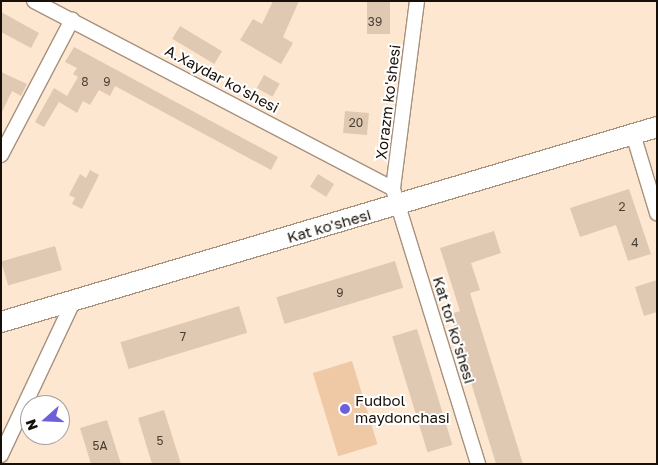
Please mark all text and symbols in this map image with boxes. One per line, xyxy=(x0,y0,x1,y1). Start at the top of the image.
house number: 39 xyxy=(368,15,382,29)
street label: A.Xaydar ko'shesi xyxy=(162,41,282,117)
street label: Xorazm ko'shesi xyxy=(372,44,404,160)
house number: 8 xyxy=(81,75,89,89)
house number: 9 xyxy=(103,75,111,89)
house number: 20 xyxy=(349,116,363,130)
house number: 2 xyxy=(619,200,625,214)
street label: Kat ko'shesi xyxy=(285,205,373,247)
house number: 4 xyxy=(631,236,639,250)
street label: Kat tor ko'shesi xyxy=(429,274,479,386)
house number: 9 xyxy=(336,286,344,300)
house number: 7 xyxy=(180,330,186,344)
place label: Fudbol maydonchasi xyxy=(355,391,450,426)
north arrow xyxy=(20,395,70,445)
marker: Fudbol maydonchasi xyxy=(339,403,351,415)
text: N xyxy=(22,417,41,433)
house number: 5 xyxy=(157,434,163,448)
house number: 5A xyxy=(93,439,107,453)

